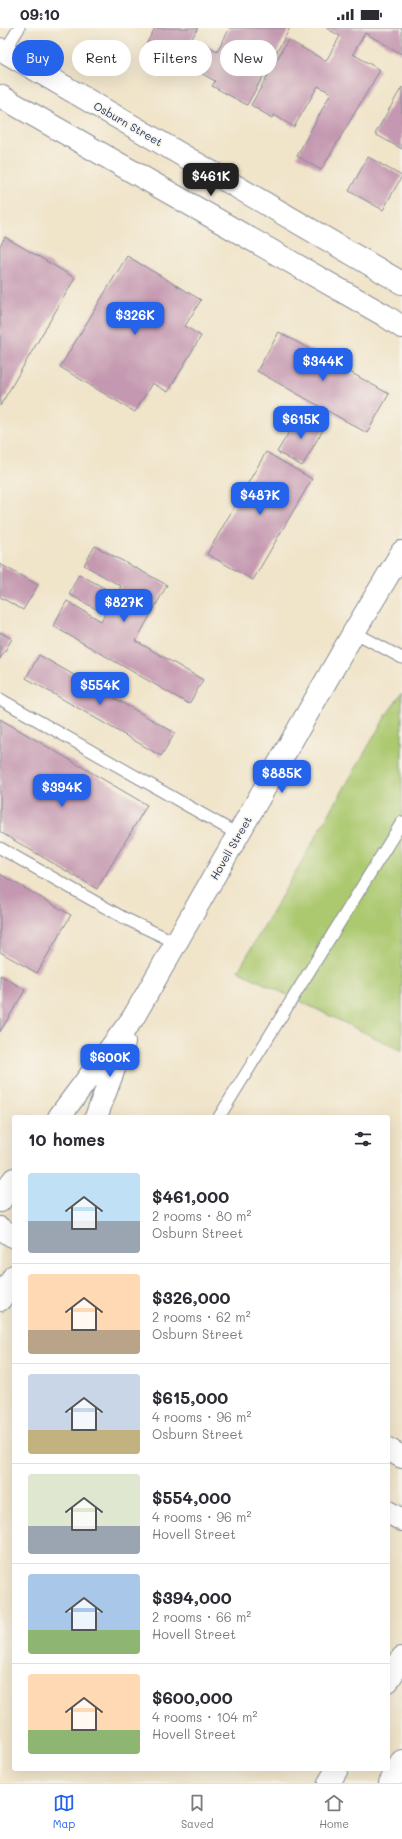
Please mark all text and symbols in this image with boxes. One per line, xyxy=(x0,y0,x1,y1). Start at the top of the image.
text: 09:10 xyxy=(20,4,60,24)
chip: Buy xyxy=(12,40,64,76)
chip: Rent xyxy=(72,40,131,76)
chip: Filters xyxy=(139,40,212,76)
chip: New xyxy=(220,40,277,76)
street label: Osburn Street xyxy=(91,98,166,149)
pin: $461K xyxy=(183,163,239,197)
text: $461K xyxy=(192,167,230,184)
pin: $326K xyxy=(107,302,163,336)
text: $326K xyxy=(115,306,155,323)
pin: $344K xyxy=(295,348,351,382)
text: $344K xyxy=(303,352,343,369)
pin: $615K xyxy=(273,406,329,440)
text: $615K xyxy=(282,410,320,427)
pin: $487K xyxy=(232,482,288,516)
text: $487K xyxy=(240,486,280,503)
pin: $827K xyxy=(96,589,152,623)
text: $827K xyxy=(104,593,144,610)
pin: $554K xyxy=(72,672,128,706)
text: $554K xyxy=(80,676,120,693)
pin: $885K xyxy=(254,760,310,794)
text: $885K xyxy=(262,764,302,781)
pin: $394K xyxy=(34,774,90,808)
text: $394K xyxy=(42,778,82,795)
street label: Hovell Street xyxy=(206,813,255,882)
pin: $600K xyxy=(82,1044,138,1078)
text: $600K xyxy=(89,1048,131,1065)
text: 10 homes xyxy=(28,1128,105,1150)
icon: filters xyxy=(352,1128,374,1150)
text: $461,000 xyxy=(152,1185,229,1207)
icon: home xyxy=(60,1189,108,1237)
text: 2 rooms · 80 m² xyxy=(152,1207,251,1224)
text: Osburn Street xyxy=(152,1224,243,1241)
text: $326,000 xyxy=(152,1286,231,1308)
icon: home xyxy=(60,1290,108,1338)
text: 2 rooms · 62 m² xyxy=(152,1308,251,1325)
text: Osburn Street xyxy=(152,1325,243,1342)
text: $615,000 xyxy=(152,1386,228,1408)
icon: home xyxy=(60,1390,108,1438)
text: 4 rooms · 96 m² xyxy=(152,1408,251,1425)
text: Osburn Street xyxy=(152,1425,243,1442)
text: $554,000 xyxy=(152,1486,231,1508)
icon: home xyxy=(60,1490,108,1538)
text: 4 rooms · 96 m² xyxy=(152,1508,251,1525)
text: Hovell Street xyxy=(152,1525,236,1542)
text: $394,000 xyxy=(152,1586,232,1608)
icon: home xyxy=(60,1590,108,1638)
text: 2 rooms · 66 m² xyxy=(152,1608,251,1625)
text: Hovell Street xyxy=(152,1625,236,1642)
text: $600,000 xyxy=(152,1686,233,1708)
icon: home xyxy=(60,1690,108,1738)
text: 4 rooms · 104 m² xyxy=(152,1708,257,1725)
text: Hovell Street xyxy=(152,1725,236,1742)
tab: Map xyxy=(53,1792,75,1831)
tab: Saved xyxy=(181,1792,214,1831)
tab: Home xyxy=(319,1792,349,1831)

